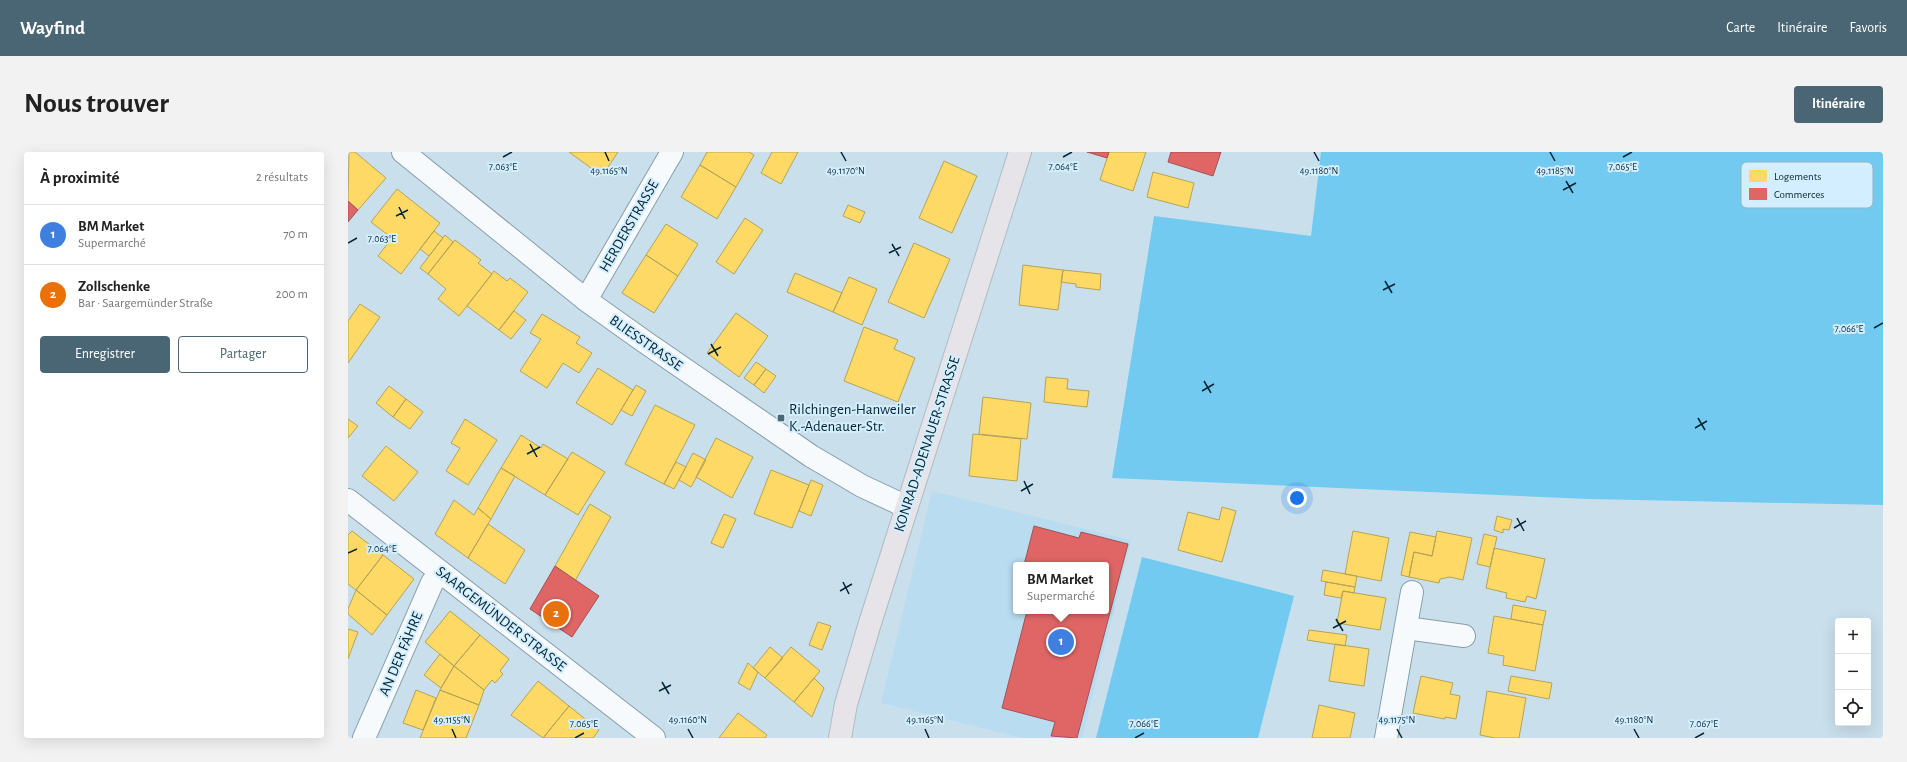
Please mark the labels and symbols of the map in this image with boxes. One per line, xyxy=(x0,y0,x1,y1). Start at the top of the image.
text: 7.063°E xyxy=(489,162,517,172)
text: 7.064°E xyxy=(1049,162,1078,172)
text: 7.065°E xyxy=(1609,162,1637,172)
legend xyxy=(1741,162,1873,208)
text: 49.1165°N xyxy=(590,166,628,176)
text: 49.1170°N xyxy=(827,166,865,176)
text: 49.1180°N xyxy=(1300,166,1338,176)
text: 49.1185°N xyxy=(1536,166,1574,176)
text: Logements xyxy=(1774,171,1821,182)
street label: HERDERSTRASSE xyxy=(597,177,661,275)
text: Commerces xyxy=(1774,189,1824,200)
text: 7.063°E xyxy=(368,234,396,244)
street label: BLIESSTRASSE xyxy=(607,312,685,374)
text: 7.066°E xyxy=(1835,324,1864,334)
street label: KONRAD-ADENAUER-STRASSE xyxy=(892,354,962,534)
place label: Rilchingen-Hanweiler K.-Adenauer-Str. xyxy=(789,402,916,434)
marker: Rilchingen-Hanweiler K.-Adenauer-Str. xyxy=(776,413,786,423)
your location xyxy=(1287,488,1307,508)
text: 7.064°E xyxy=(368,544,397,554)
street label: SAARGEMÜNDER STRASSE xyxy=(433,562,570,674)
pin: 2 xyxy=(543,599,569,629)
street label: AN DER FÄHRE xyxy=(376,609,425,698)
pin: 1 xyxy=(1048,627,1074,657)
text: 49.1155°N xyxy=(434,715,470,725)
text: 49.1160°N xyxy=(669,715,707,725)
text: 49.1165°N xyxy=(906,715,944,725)
text: 49.1175°N xyxy=(1379,715,1415,725)
text: 49.1180°N xyxy=(1615,715,1653,725)
text: 7.065°E xyxy=(570,719,598,729)
text: 7.066°E xyxy=(1130,719,1159,729)
text: 7.067°E xyxy=(1690,719,1718,729)

